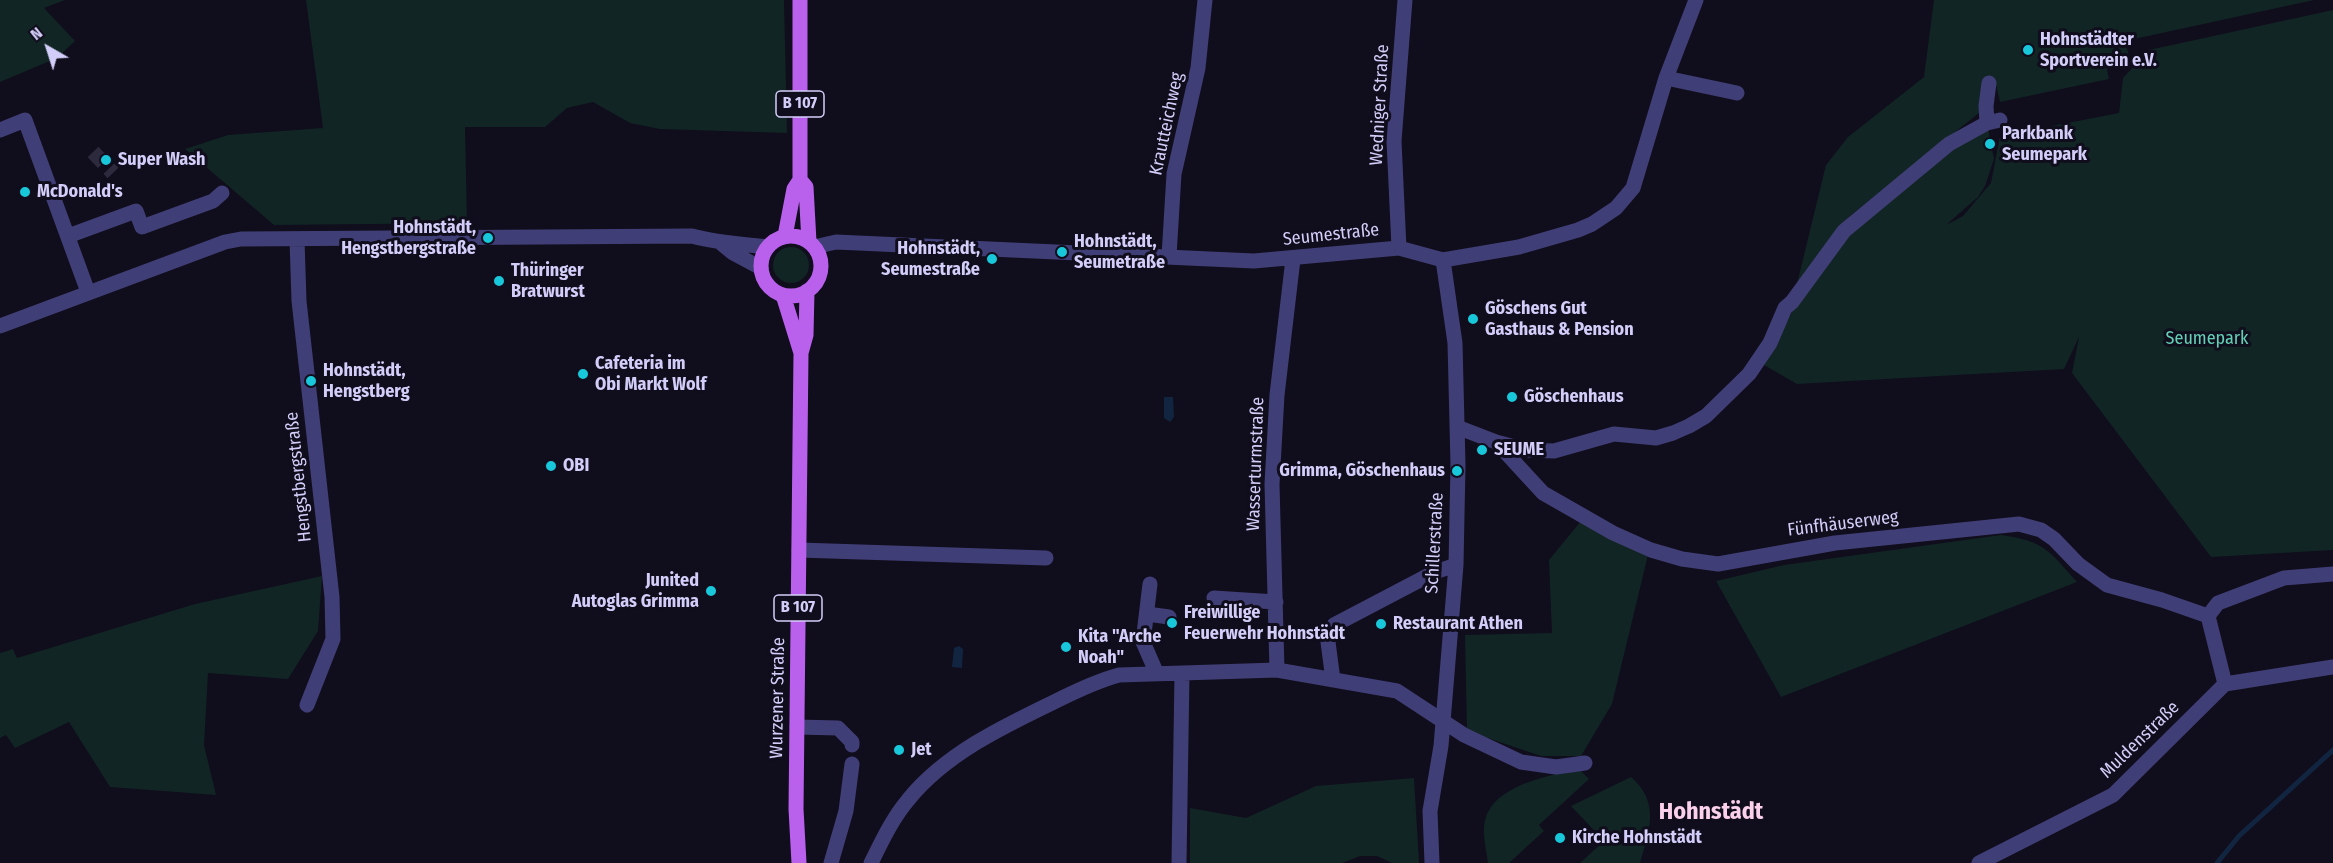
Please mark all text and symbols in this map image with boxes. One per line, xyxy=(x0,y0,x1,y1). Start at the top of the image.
north arrow xyxy=(18,18,78,78)
text: N xyxy=(27,23,46,44)
place label: Hohnstädter Sportverein e.V. xyxy=(2040,29,2157,72)
marker: Hohnstädter Sportverein e.V. xyxy=(2021,43,2035,57)
street label: Wedniger Straße xyxy=(1366,44,1394,166)
street label: Krautteichweg xyxy=(1146,71,1188,177)
road number: B 107 xyxy=(776,91,824,117)
place label: Parkbank Seumepark xyxy=(2002,123,2087,166)
marker: Parkbank Seumepark xyxy=(1983,137,1997,151)
place label: Super Wash xyxy=(118,149,205,171)
marker: Super Wash xyxy=(99,153,113,167)
place label: McDonald's xyxy=(37,181,123,203)
marker: McDonald's xyxy=(18,185,32,199)
place label: Hohnstädt, Hengstbergstraße xyxy=(341,217,476,260)
street label: Seumestraße xyxy=(1282,219,1380,251)
marker: Hohnstädt, Hengstbergstraße xyxy=(481,231,495,245)
place label: Hohnstädt, Seumetraße xyxy=(1074,231,1165,274)
place label: Hohnstädt, Seumestraße xyxy=(881,238,980,280)
marker: Hohnstädt, Seumetraße xyxy=(1055,245,1069,259)
marker: Hohnstädt, Seumestraße xyxy=(985,252,999,266)
place label: Thüringer Bratwurst xyxy=(511,260,585,302)
marker: Thüringer Bratwurst xyxy=(492,274,506,288)
place label: Göschens Gut Gasthaus & Pension xyxy=(1485,298,1634,340)
marker: Göschens Gut Gasthaus & Pension xyxy=(1466,312,1480,326)
park label: Seumepark xyxy=(2166,328,2248,350)
place label: Cafeteria im Obi Markt Wolf xyxy=(595,353,706,395)
place label: Hohnstädt, Hengstberg xyxy=(323,360,410,403)
marker: Cafeteria im Obi Markt Wolf xyxy=(576,367,590,381)
marker: Hohnstädt, Hengstberg xyxy=(304,374,318,388)
place label: Göschenhaus xyxy=(1524,386,1624,408)
marker: Göschenhaus xyxy=(1505,390,1519,404)
street label: Wasserturmstraße xyxy=(1243,397,1269,531)
street label: Hengstbergstraße xyxy=(281,411,317,543)
place label: SEUME xyxy=(1494,439,1544,461)
marker: SEUME xyxy=(1475,443,1489,457)
place label: OBI xyxy=(563,455,589,477)
marker: OBI xyxy=(544,459,558,473)
place label: Grimma, Göschenhaus xyxy=(1279,460,1445,482)
marker: Grimma, Göschenhaus xyxy=(1450,464,1464,478)
street label: Schillerstraße xyxy=(1422,492,1448,594)
street label: Fünfhäuserweg xyxy=(1786,506,1900,542)
place label: Junited Autoglas Grimma xyxy=(572,570,699,612)
marker: Junited Autoglas Grimma xyxy=(704,584,718,598)
road number: B 107 xyxy=(774,595,822,621)
place label: Freiwillige Feuerwehr Hohnstädt xyxy=(1184,602,1345,644)
place label: Restaurant Athen xyxy=(1393,613,1523,635)
marker: Freiwillige Feuerwehr Hohnstädt xyxy=(1165,616,1179,630)
marker: Restaurant Athen xyxy=(1374,617,1388,631)
place label: Kita "Arche Noah" xyxy=(1078,626,1161,668)
street label: Wurzener Straße xyxy=(766,637,790,759)
marker: Kita "Arche Noah" xyxy=(1059,640,1073,654)
street label: Muldenstraße xyxy=(2096,697,2184,783)
place label: Jet xyxy=(911,739,932,761)
marker: Jet xyxy=(892,743,906,757)
district label: Hohnstädt xyxy=(1659,798,1763,826)
place label: Kirche Hohnstädt xyxy=(1572,827,1702,849)
marker: Kirche Hohnstädt xyxy=(1553,831,1567,845)

